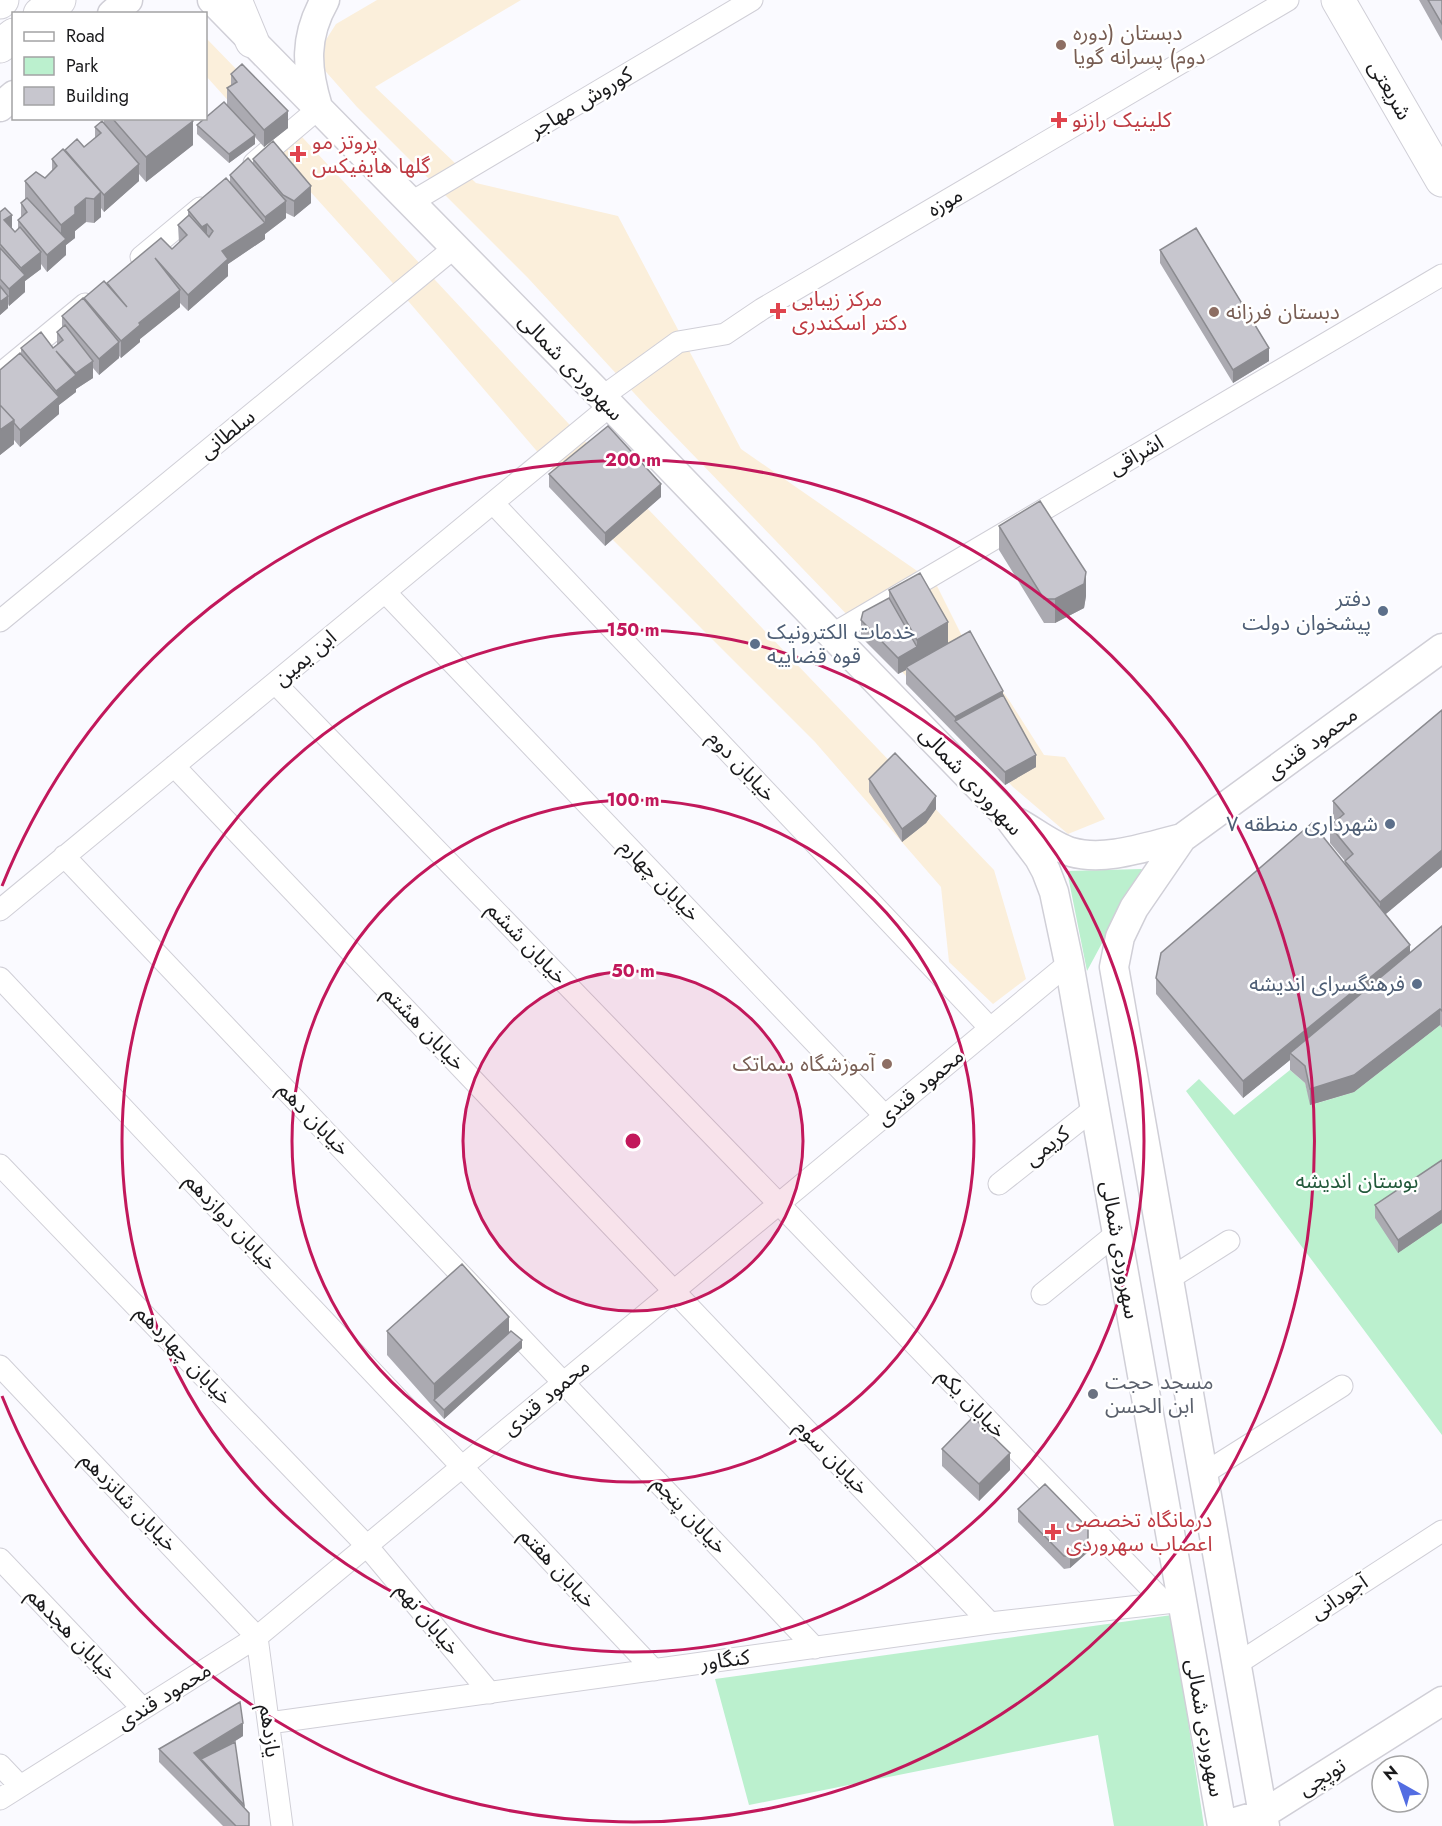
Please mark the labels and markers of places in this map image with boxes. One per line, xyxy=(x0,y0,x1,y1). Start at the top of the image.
place label: دبستان (دوره دوم) پسرانه گویا xyxy=(1073,18,1205,73)
marker: دبستان (دوره دوم) پسرانه گویا xyxy=(1054,38,1068,52)
place label: کلینیک رازنو xyxy=(1072,105,1172,135)
marker: کلینیک رازنو xyxy=(1050,111,1068,129)
place label: پروتز مو گلها هایفیکس xyxy=(312,127,430,181)
marker: پروتز مو گلها هایفیکس xyxy=(289,145,307,163)
place label: مرکز زیبایی دکتر اسکندری xyxy=(792,284,907,338)
place label: دبستان فرزانه xyxy=(1226,297,1340,327)
marker: مرکز زیبایی دکتر اسکندری xyxy=(769,302,787,320)
marker: دبستان فرزانه xyxy=(1207,305,1221,319)
place label: دفتر پیشخوان دولت xyxy=(1242,584,1371,638)
marker: دفتر پیشخوان دولت xyxy=(1376,604,1390,618)
place label: خدمات الکترونیک قوه قضاییه xyxy=(767,617,915,671)
marker: خدمات الکترونیک قوه قضاییه xyxy=(748,637,762,651)
place label: شهرداری منطقه ۷ xyxy=(1226,809,1378,839)
marker: شهرداری منطقه ۷ xyxy=(1383,817,1397,831)
place label: فرهنگسرای اندیشه xyxy=(1249,969,1405,999)
marker: فرهنگسرای اندیشه xyxy=(1410,977,1424,991)
place label: آموزشگاه سماتک xyxy=(733,1049,876,1079)
marker: آموزشگاه سماتک xyxy=(880,1057,894,1071)
centre of rings xyxy=(623,1131,643,1151)
place label: مسجد حجت ابن الحسن xyxy=(1105,1367,1213,1421)
marker: مسجد حجت ابن الحسن xyxy=(1086,1387,1100,1401)
place label: درمانگاه تخصصی اعصاب سهروردی xyxy=(1066,1505,1213,1559)
marker: درمانگاه تخصصی اعصاب سهروردی xyxy=(1044,1523,1062,1541)

